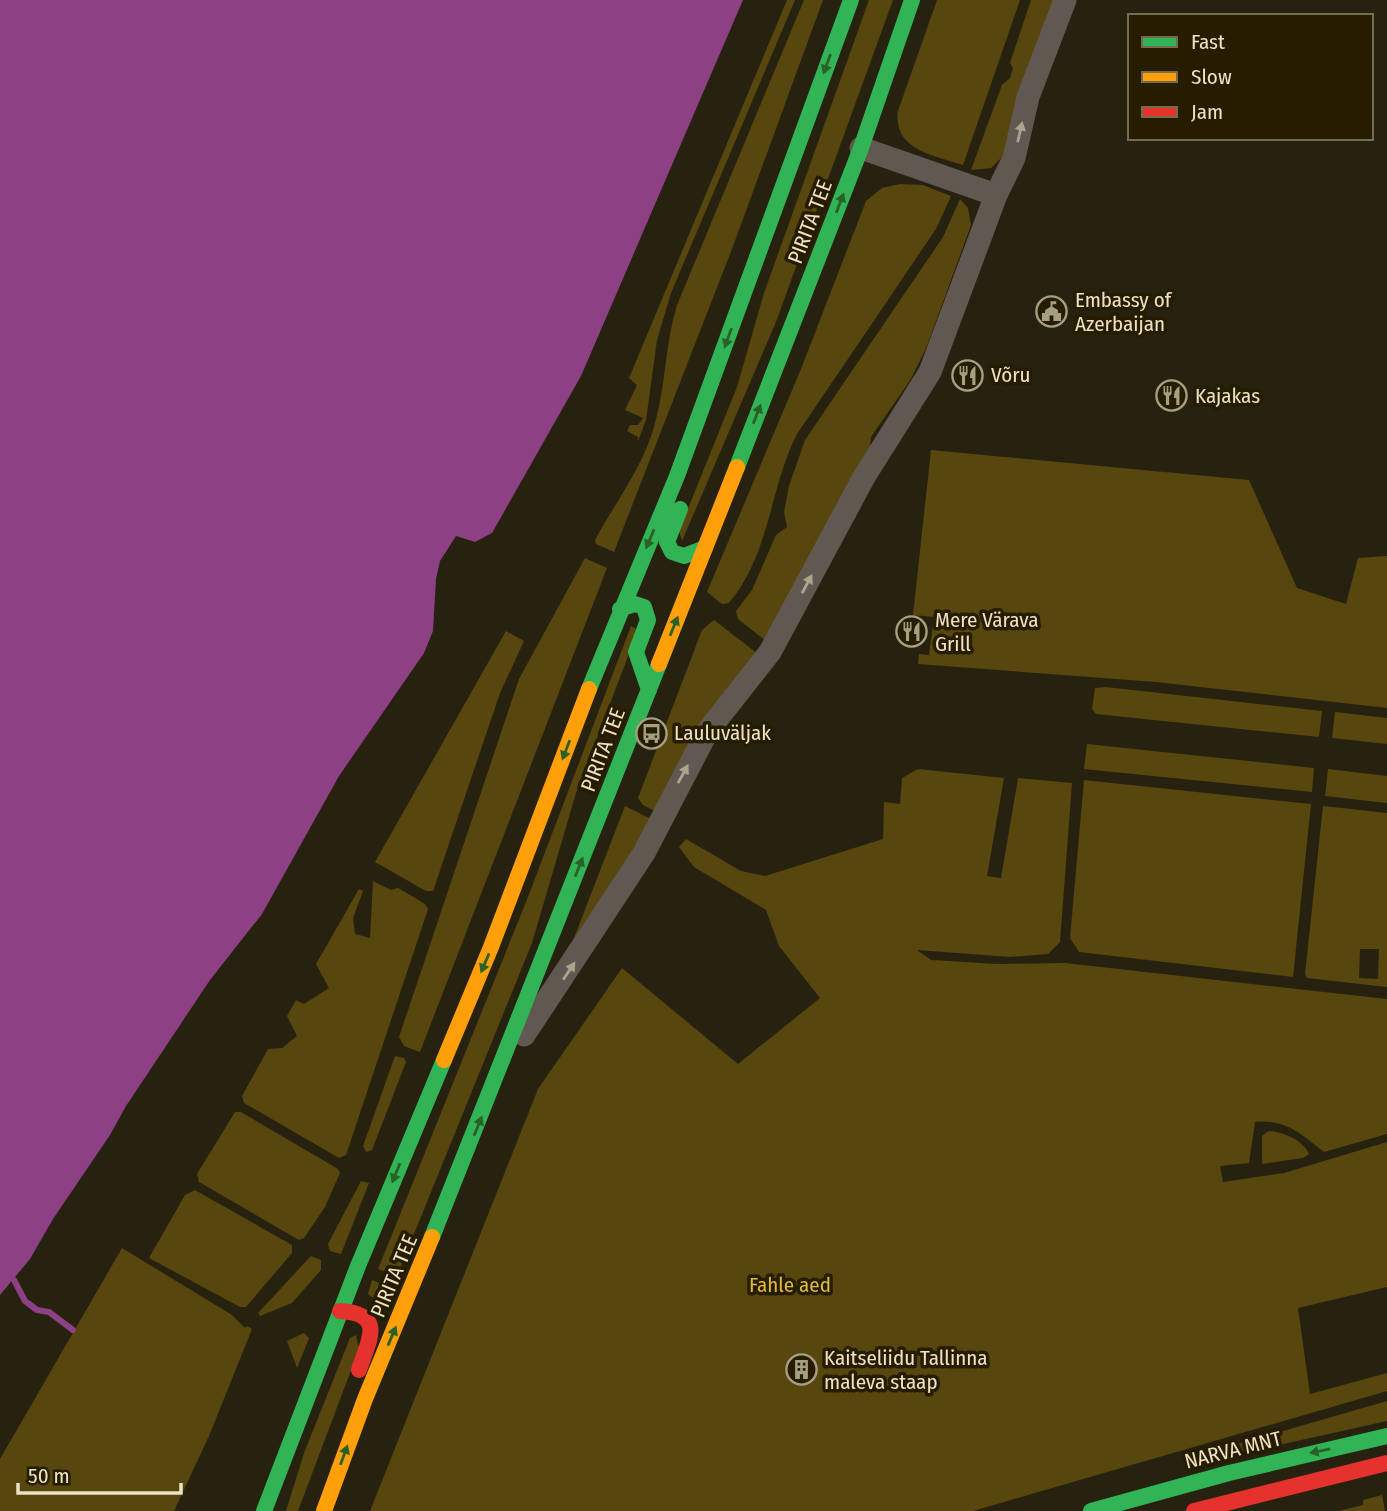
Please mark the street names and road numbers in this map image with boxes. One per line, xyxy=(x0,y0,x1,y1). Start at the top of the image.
street label: PIRITA TEE xyxy=(782,176,838,268)
street label: PIRITA TEE xyxy=(575,704,631,796)
street label: PIRITA TEE xyxy=(365,1231,423,1321)
street label: NARVA MNT xyxy=(1182,1425,1284,1475)

